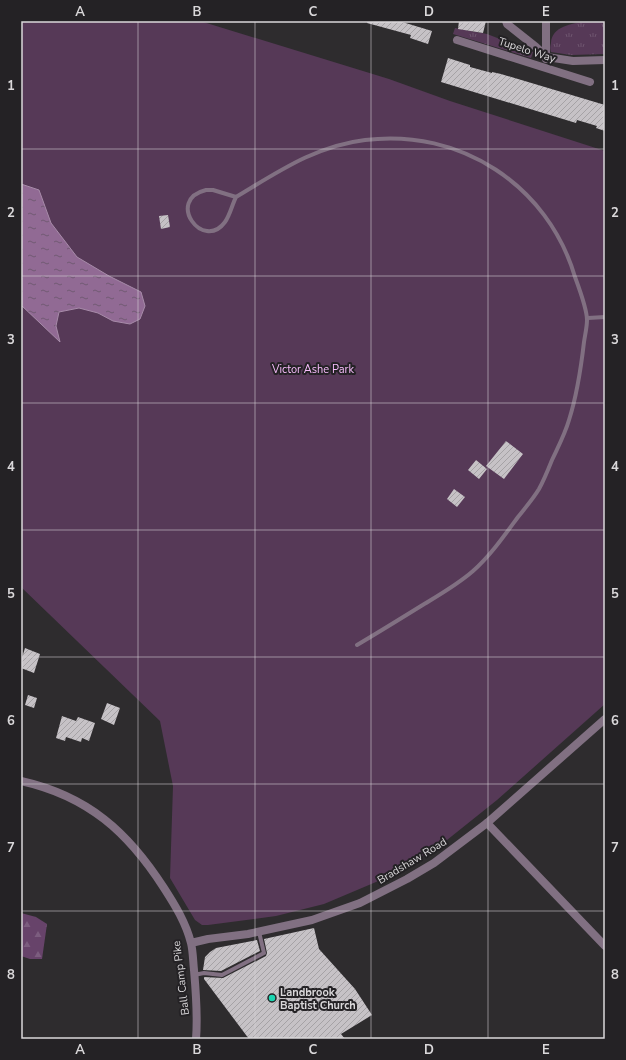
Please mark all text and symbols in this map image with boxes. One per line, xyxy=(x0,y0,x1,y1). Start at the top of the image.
text: A xyxy=(75,3,85,21)
text: B xyxy=(193,3,202,21)
text: C xyxy=(309,3,318,21)
text: D xyxy=(424,3,434,21)
text: E xyxy=(542,3,550,21)
street label: Tupelo Way xyxy=(496,34,558,66)
text: 1 xyxy=(7,77,15,95)
text: 1 xyxy=(611,77,619,95)
text: 2 xyxy=(7,204,15,222)
text: 2 xyxy=(611,204,619,222)
text: 3 xyxy=(7,331,15,349)
text: 3 xyxy=(611,331,619,349)
park label: Victor Ashe Park xyxy=(271,362,355,377)
text: 4 xyxy=(7,458,15,476)
text: 4 xyxy=(611,458,619,476)
text: 5 xyxy=(7,585,15,603)
text: 5 xyxy=(611,585,619,603)
text: 6 xyxy=(7,712,15,730)
text: 6 xyxy=(611,712,619,730)
street label: Bradshaw Road xyxy=(374,834,450,888)
text: 7 xyxy=(7,839,15,857)
text: 7 xyxy=(611,839,619,857)
street label: Ball Camp Pike xyxy=(169,940,193,1016)
text: 8 xyxy=(7,966,15,984)
text: 8 xyxy=(611,966,619,984)
place label: Landbrook Baptist Church xyxy=(280,985,356,1013)
marker: Landbrook Baptist Church xyxy=(267,993,277,1003)
text: A xyxy=(75,1041,85,1059)
text: B xyxy=(193,1041,202,1059)
text: C xyxy=(309,1041,318,1059)
text: D xyxy=(424,1041,434,1059)
text: E xyxy=(542,1041,550,1059)

